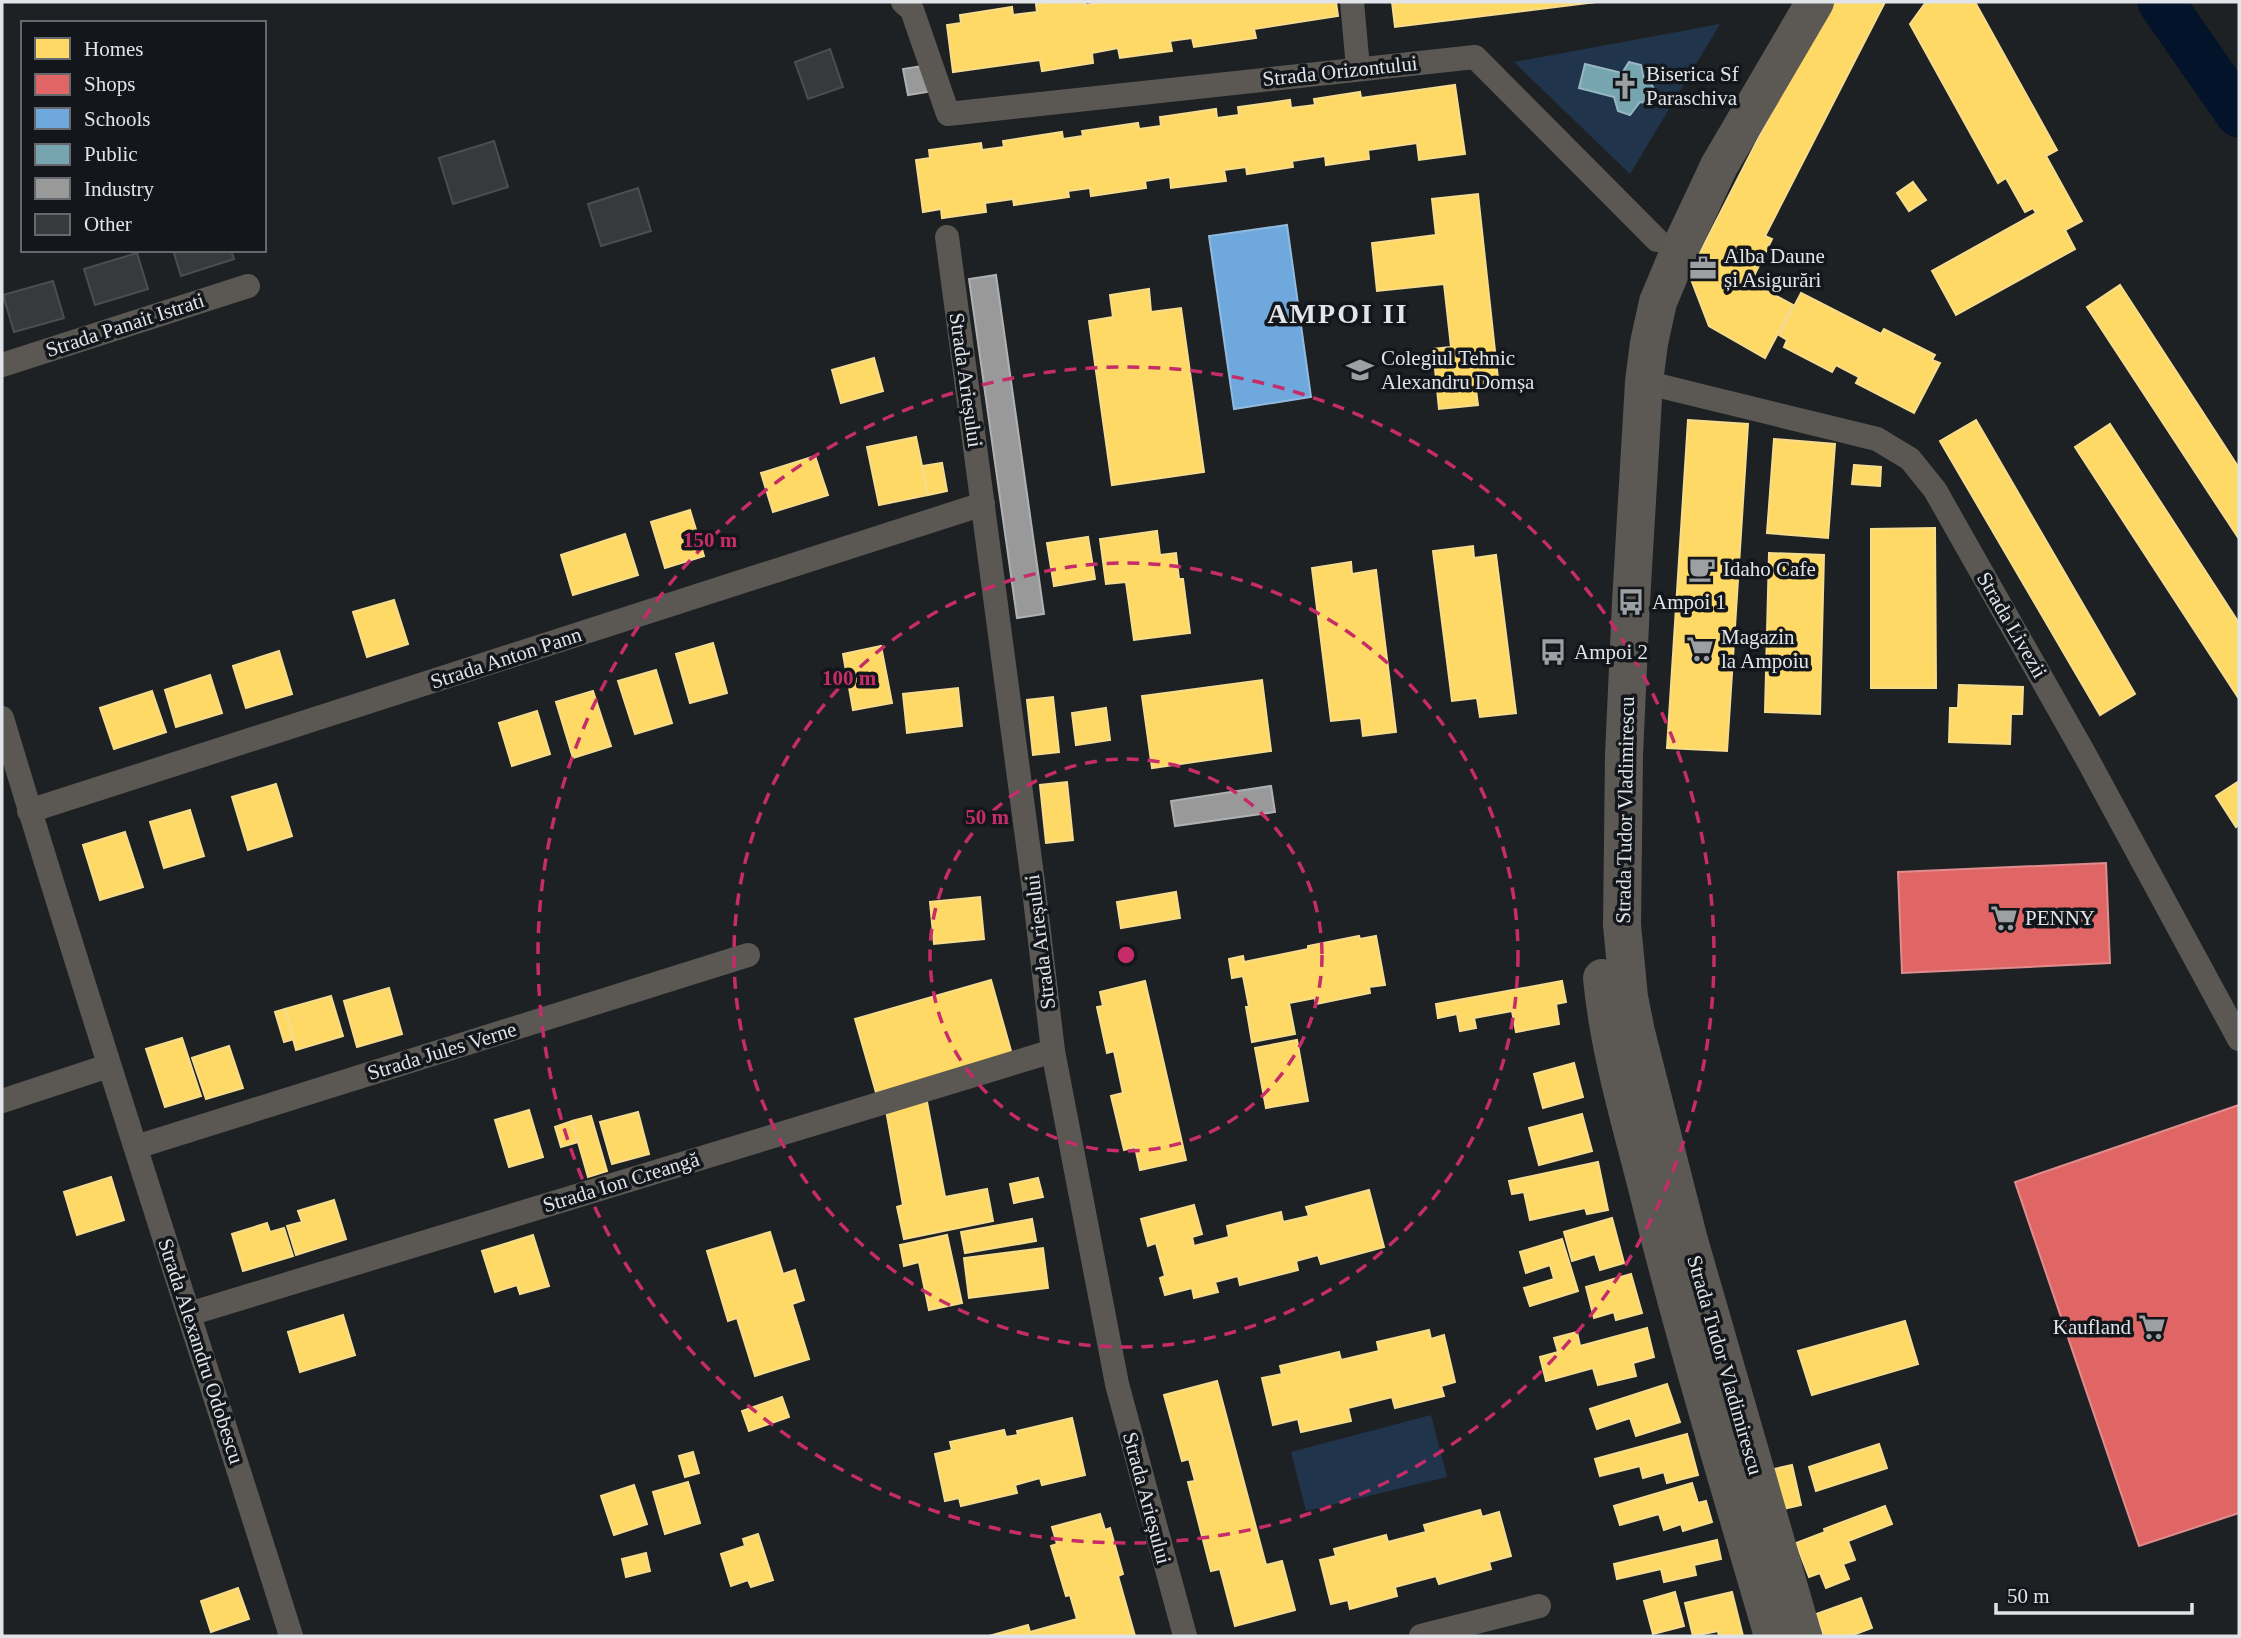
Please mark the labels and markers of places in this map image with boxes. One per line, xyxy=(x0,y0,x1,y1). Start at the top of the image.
place label: Biserica Sf Paraschiva xyxy=(1646,62,1739,110)
church icon: Biserica Sf Paraschiva xyxy=(1610,71,1640,101)
place label: Alba Daune și Asigurări xyxy=(1724,244,1825,292)
office icon: Alba Daune și Asigurări xyxy=(1688,253,1718,283)
place label: Colegiul Tehnic Alexandru Domșa xyxy=(1381,346,1535,394)
school or university icon: Colegiul Tehnic Alexandru Domșa xyxy=(1345,355,1375,385)
cafe icon: Idaho Cafe xyxy=(1687,554,1717,584)
place label: Idaho Cafe xyxy=(1723,557,1816,581)
bus stop icon: Ampoi 1 xyxy=(1616,587,1646,617)
place label: Ampoi 1 xyxy=(1652,590,1726,614)
place label: Magazin la Ampoiu xyxy=(1721,625,1810,673)
supermarket icon: Magazin la Ampoiu xyxy=(1685,634,1715,664)
bus stop icon: Ampoi 2 xyxy=(1538,637,1568,667)
place label: Ampoi 2 xyxy=(1574,640,1648,664)
supermarket icon: PENNY xyxy=(1989,903,2019,933)
place label: PENNY xyxy=(2025,906,2095,930)
centre of rings xyxy=(1114,943,1138,967)
supermarket icon: Kaufland xyxy=(2137,1312,2167,1342)
place label: Kaufland xyxy=(2053,1315,2131,1339)

